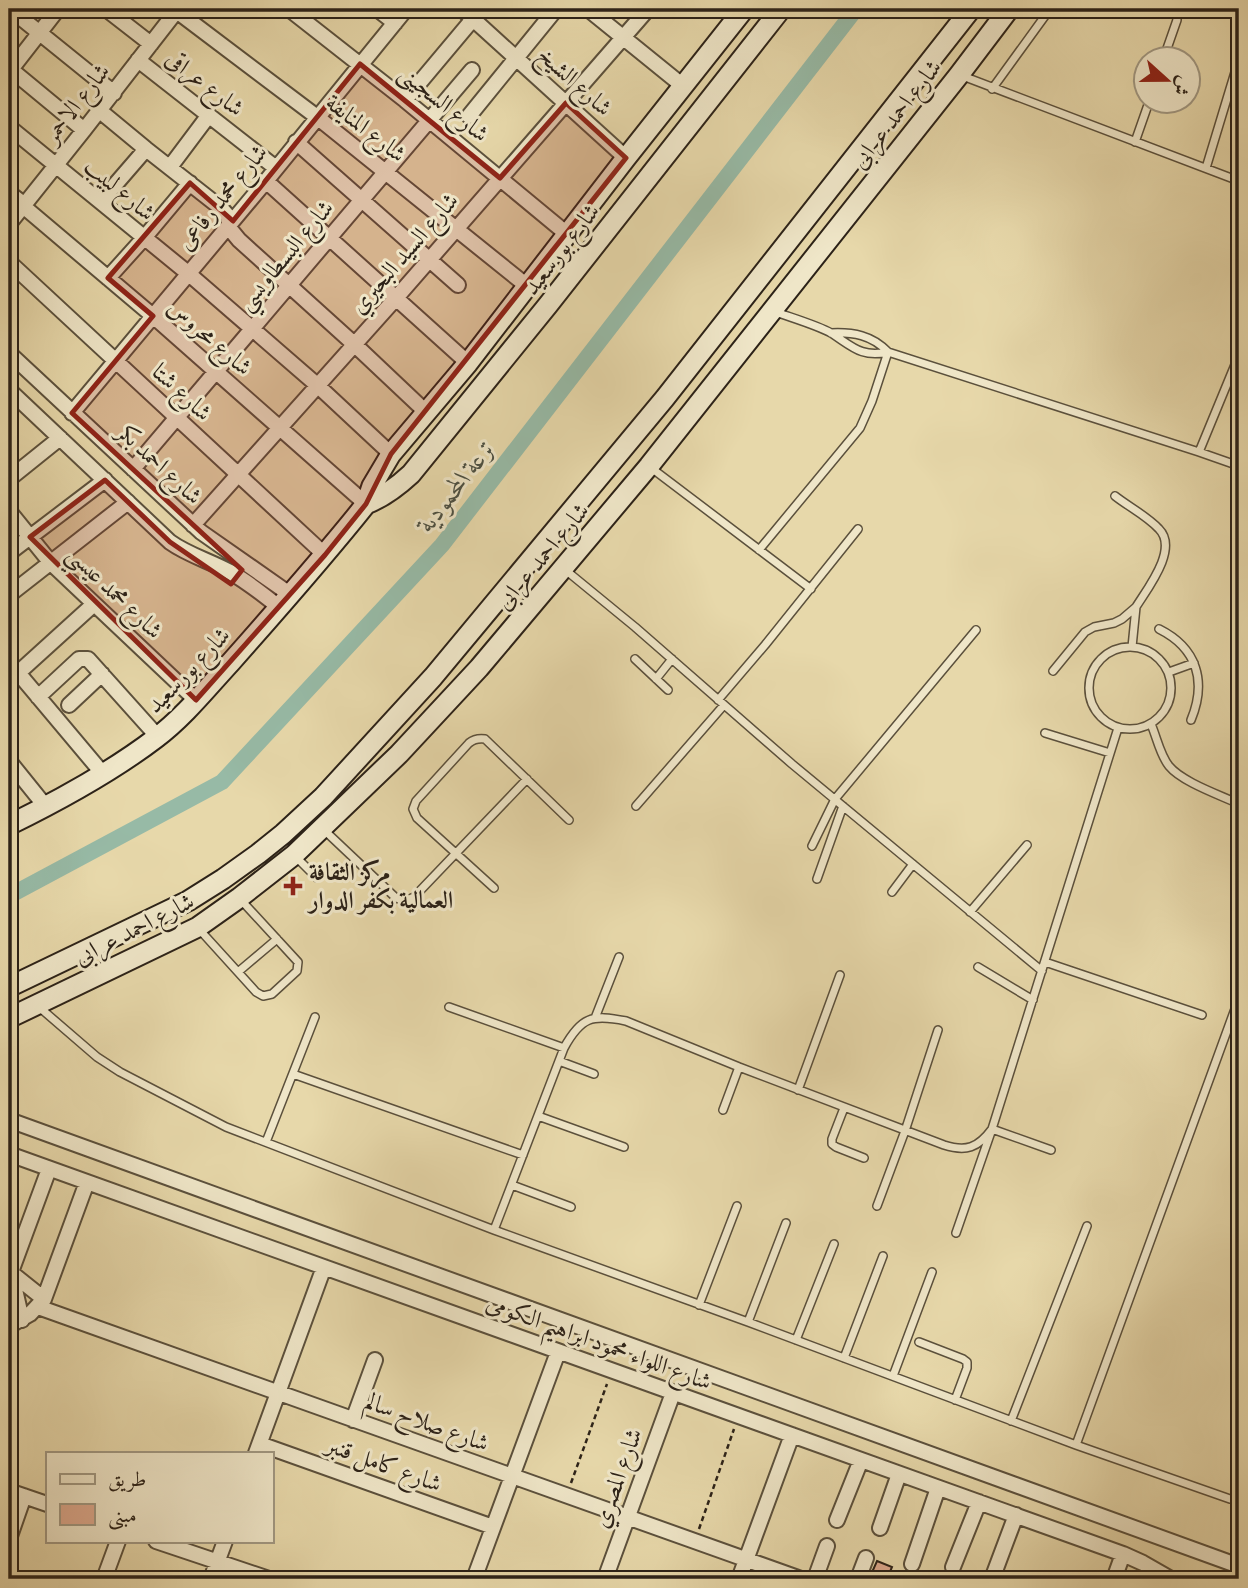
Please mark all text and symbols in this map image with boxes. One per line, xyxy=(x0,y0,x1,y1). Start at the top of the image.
street label: شارع الشيخ xyxy=(527,40,619,127)
street label: شارع عراقى xyxy=(157,43,250,127)
north arrow xyxy=(1132,46,1202,116)
street label: شارع احمد عرابى xyxy=(844,53,952,178)
street label: شارع الاحمر xyxy=(34,57,120,154)
street label: شارع السجينى xyxy=(390,58,495,152)
text: ش xyxy=(1165,72,1197,99)
street label: شارع المنايفة xyxy=(317,87,412,173)
street label: شارع محمد رفاعى xyxy=(170,138,278,259)
street label: شارع لبيب xyxy=(75,151,162,231)
street label: شارع السيد البحيري xyxy=(343,186,469,323)
street label: شارع البسطاويسي xyxy=(230,193,345,321)
street label: شارع بورسعيد xyxy=(516,197,610,304)
street label: شارع محروس xyxy=(158,292,259,386)
street label: شارع شتا xyxy=(142,357,218,431)
street label: شارع احمد بكر xyxy=(106,415,209,515)
water label: ترعة المحمودية xyxy=(408,432,506,542)
street label: شارع احمد عرابى xyxy=(488,496,599,619)
street label: شارع محمد عيسي xyxy=(56,539,169,650)
street label: شارع بورسعيد xyxy=(140,621,240,723)
place label: مركز الثقافة العمالية بكفر الدوار xyxy=(306,857,453,919)
marker: مركز الثقافة العمالية بكفر الدوار xyxy=(283,876,303,896)
street label: شارع احمد عرابى xyxy=(69,886,201,977)
street label: شارع اللواء محمود ابراهيم الكومى xyxy=(479,1287,716,1405)
street label: شارع صلاح سالم xyxy=(359,1386,493,1464)
street label: شارع المصري xyxy=(585,1424,654,1534)
street label: شارع كامل قنبر xyxy=(318,1428,446,1503)
legend xyxy=(46,1452,273,1542)
text: طريق xyxy=(108,1466,146,1495)
text: مبنى xyxy=(108,1502,137,1531)

